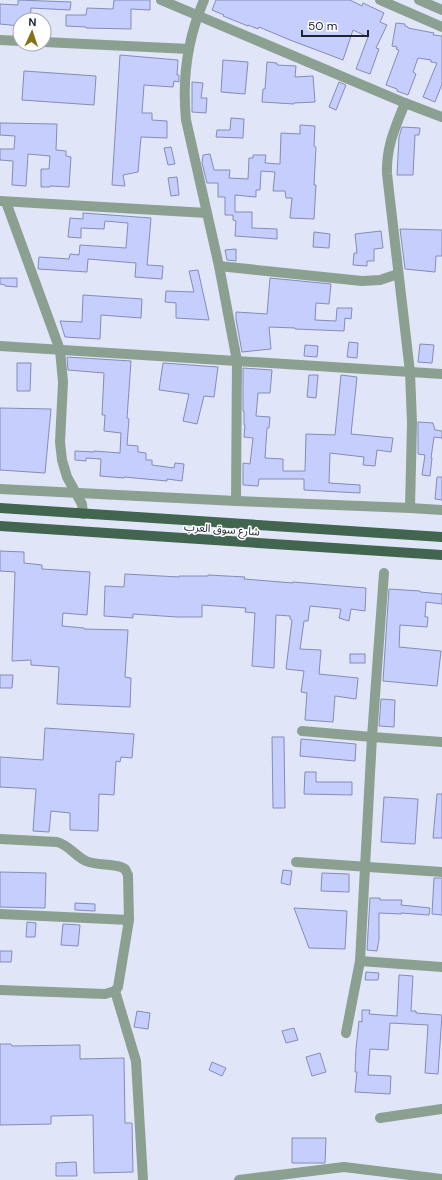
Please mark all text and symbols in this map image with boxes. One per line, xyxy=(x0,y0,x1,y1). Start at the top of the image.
north arrow xyxy=(12,12,52,52)
scale bar xyxy=(302,12,368,38)
text: N xyxy=(28,15,37,29)
text: 50 m xyxy=(308,18,337,34)
street label: شارع سوق العرب xyxy=(183,519,261,540)

